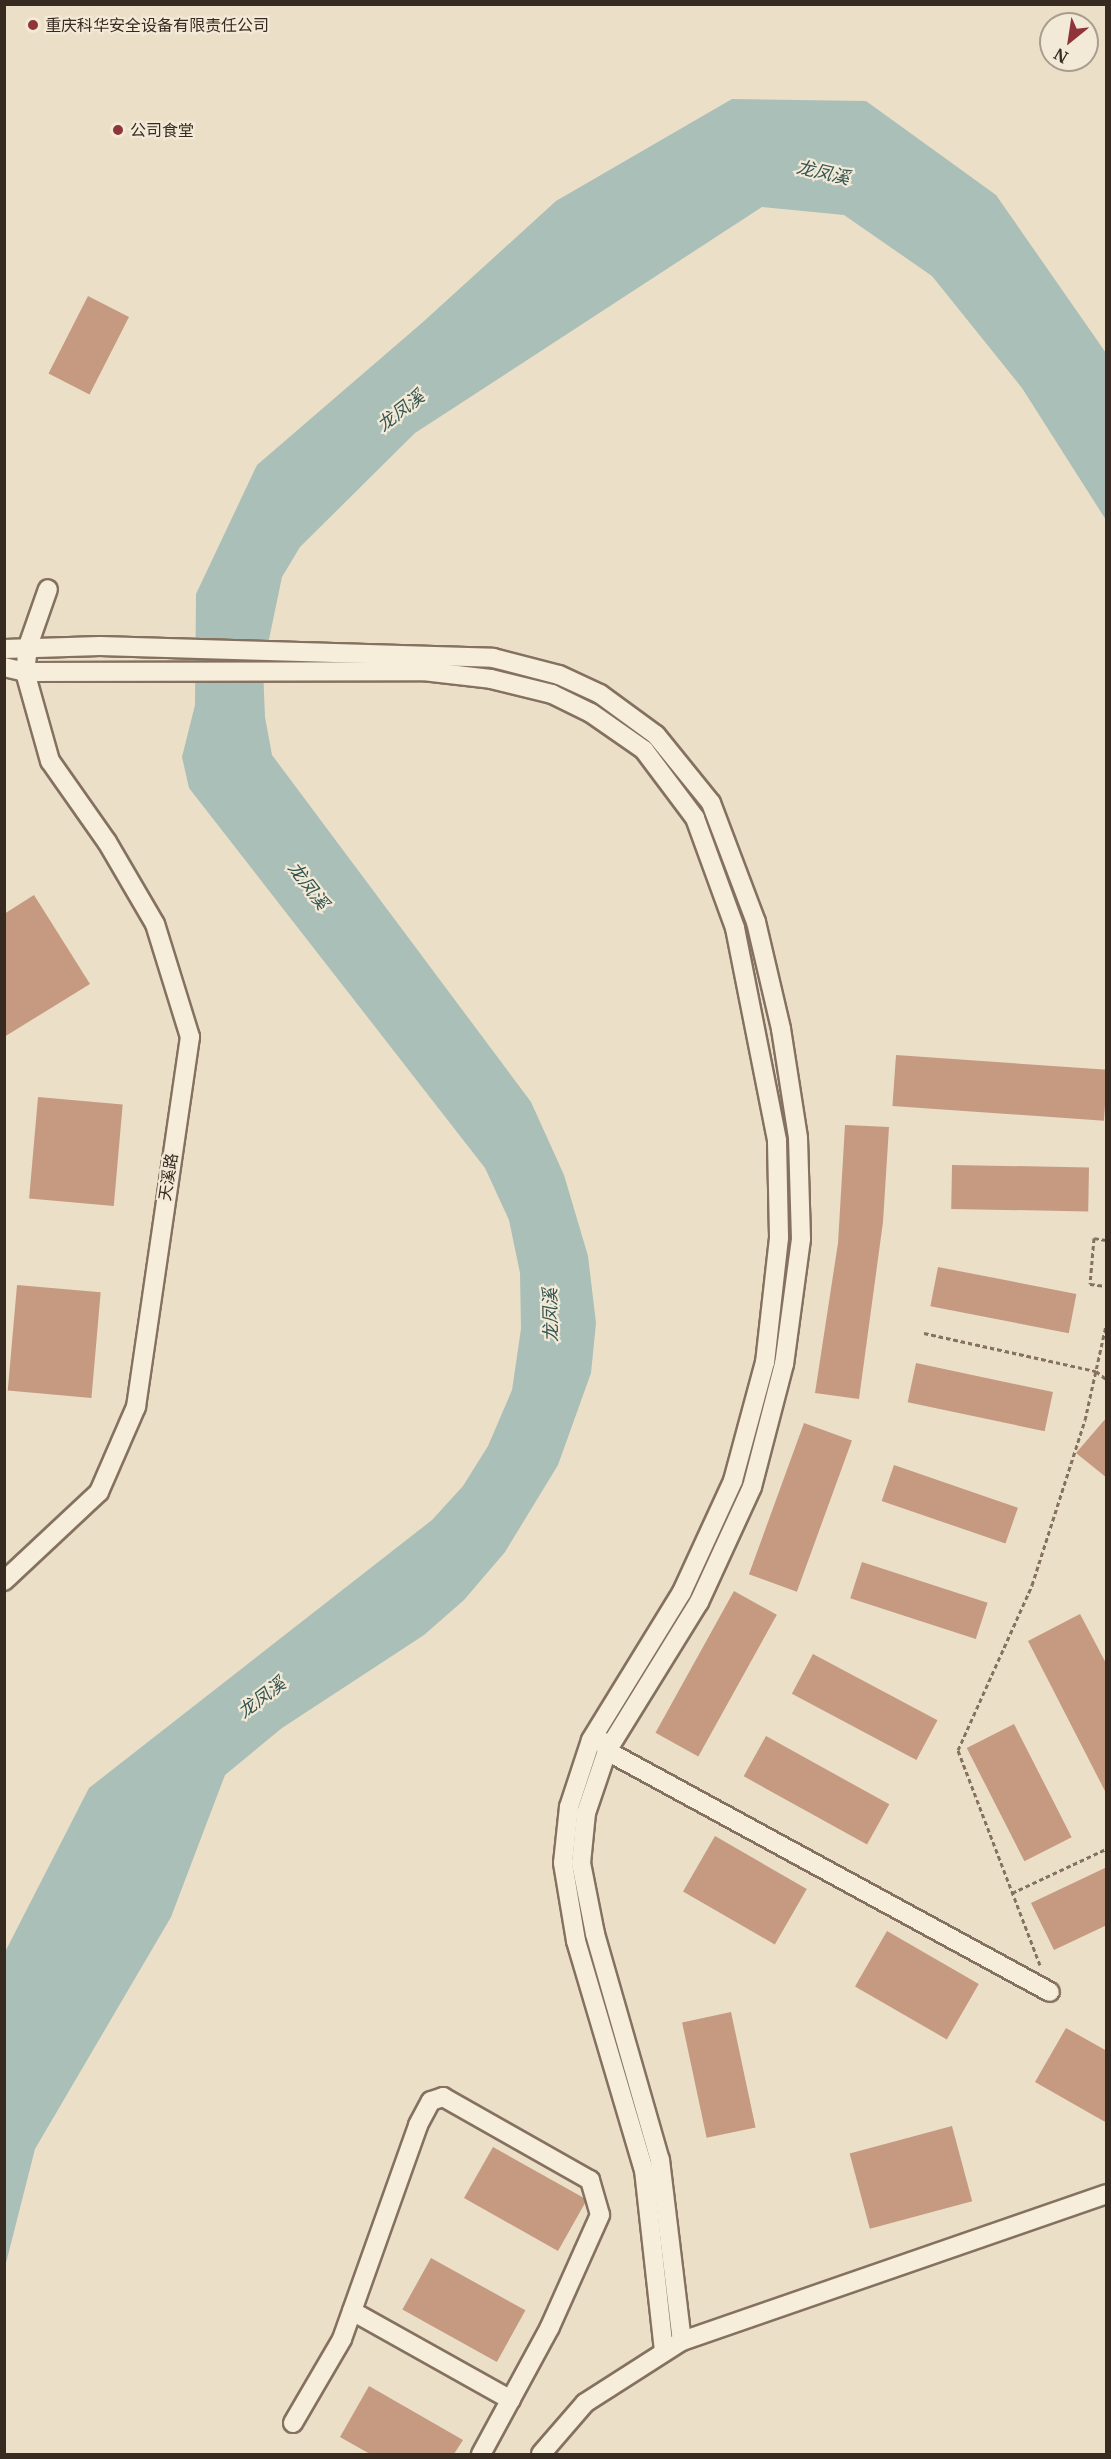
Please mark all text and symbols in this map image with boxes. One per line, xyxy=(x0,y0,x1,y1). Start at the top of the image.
north arrow xyxy=(1039,12,1099,72)
place label: 重庆科华安全设备有限责任公司 xyxy=(45,15,269,35)
marker: 重庆科华安全设备有限责任公司 xyxy=(26,18,40,32)
text: N xyxy=(1051,44,1071,68)
place label: 公司食堂 xyxy=(130,120,194,140)
marker: 公司食堂 xyxy=(111,123,125,137)
water label: 龙凤溪 xyxy=(794,156,852,190)
water label: 龙凤溪 xyxy=(373,386,429,436)
water label: 龙凤溪 xyxy=(283,858,333,914)
street label: 天溪路 xyxy=(155,1152,181,1202)
water label: 龙凤溪 xyxy=(540,1288,562,1342)
water label: 龙凤溪 xyxy=(234,1673,290,1723)

